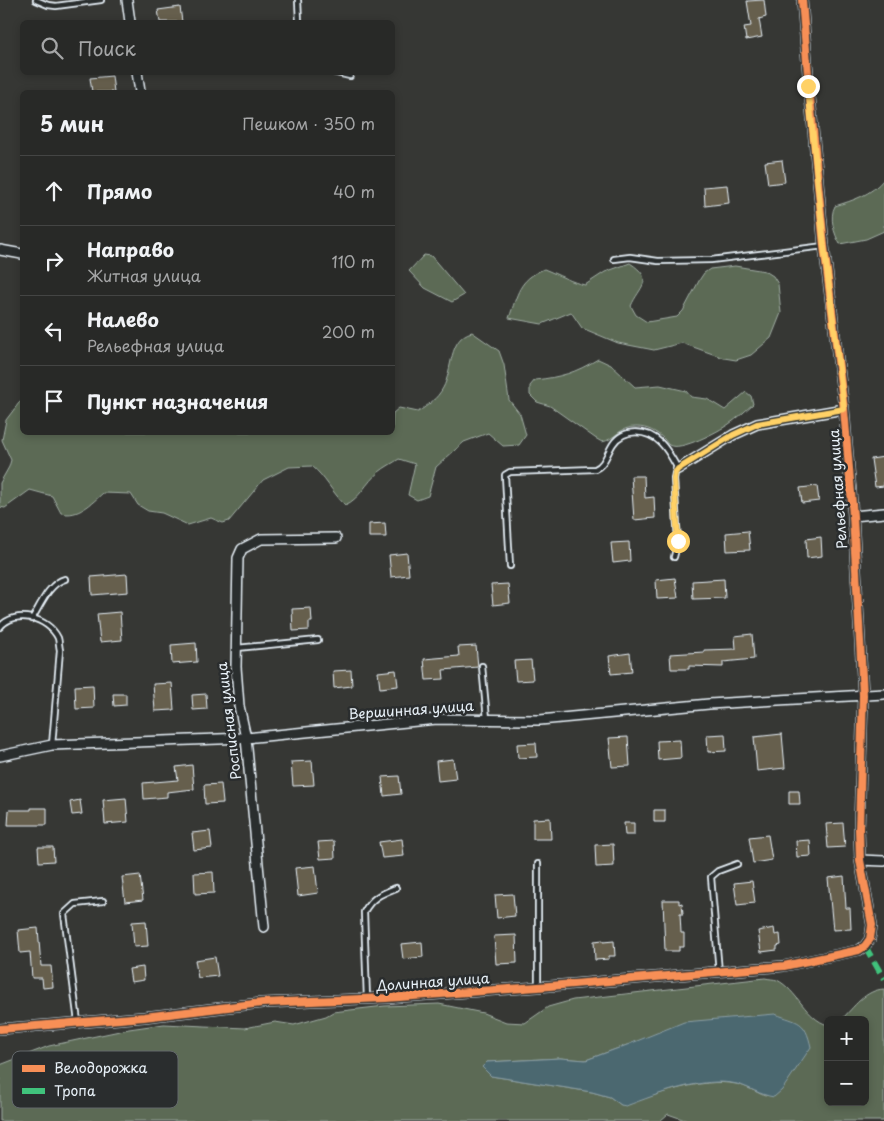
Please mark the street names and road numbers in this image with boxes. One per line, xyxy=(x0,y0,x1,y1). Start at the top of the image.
street label: Рельефная улица xyxy=(823,428,852,550)
street label: Росписная улица xyxy=(211,661,246,781)
street label: Вершинная улица xyxy=(348,695,475,724)
street label: Долинная улица xyxy=(375,967,490,996)

